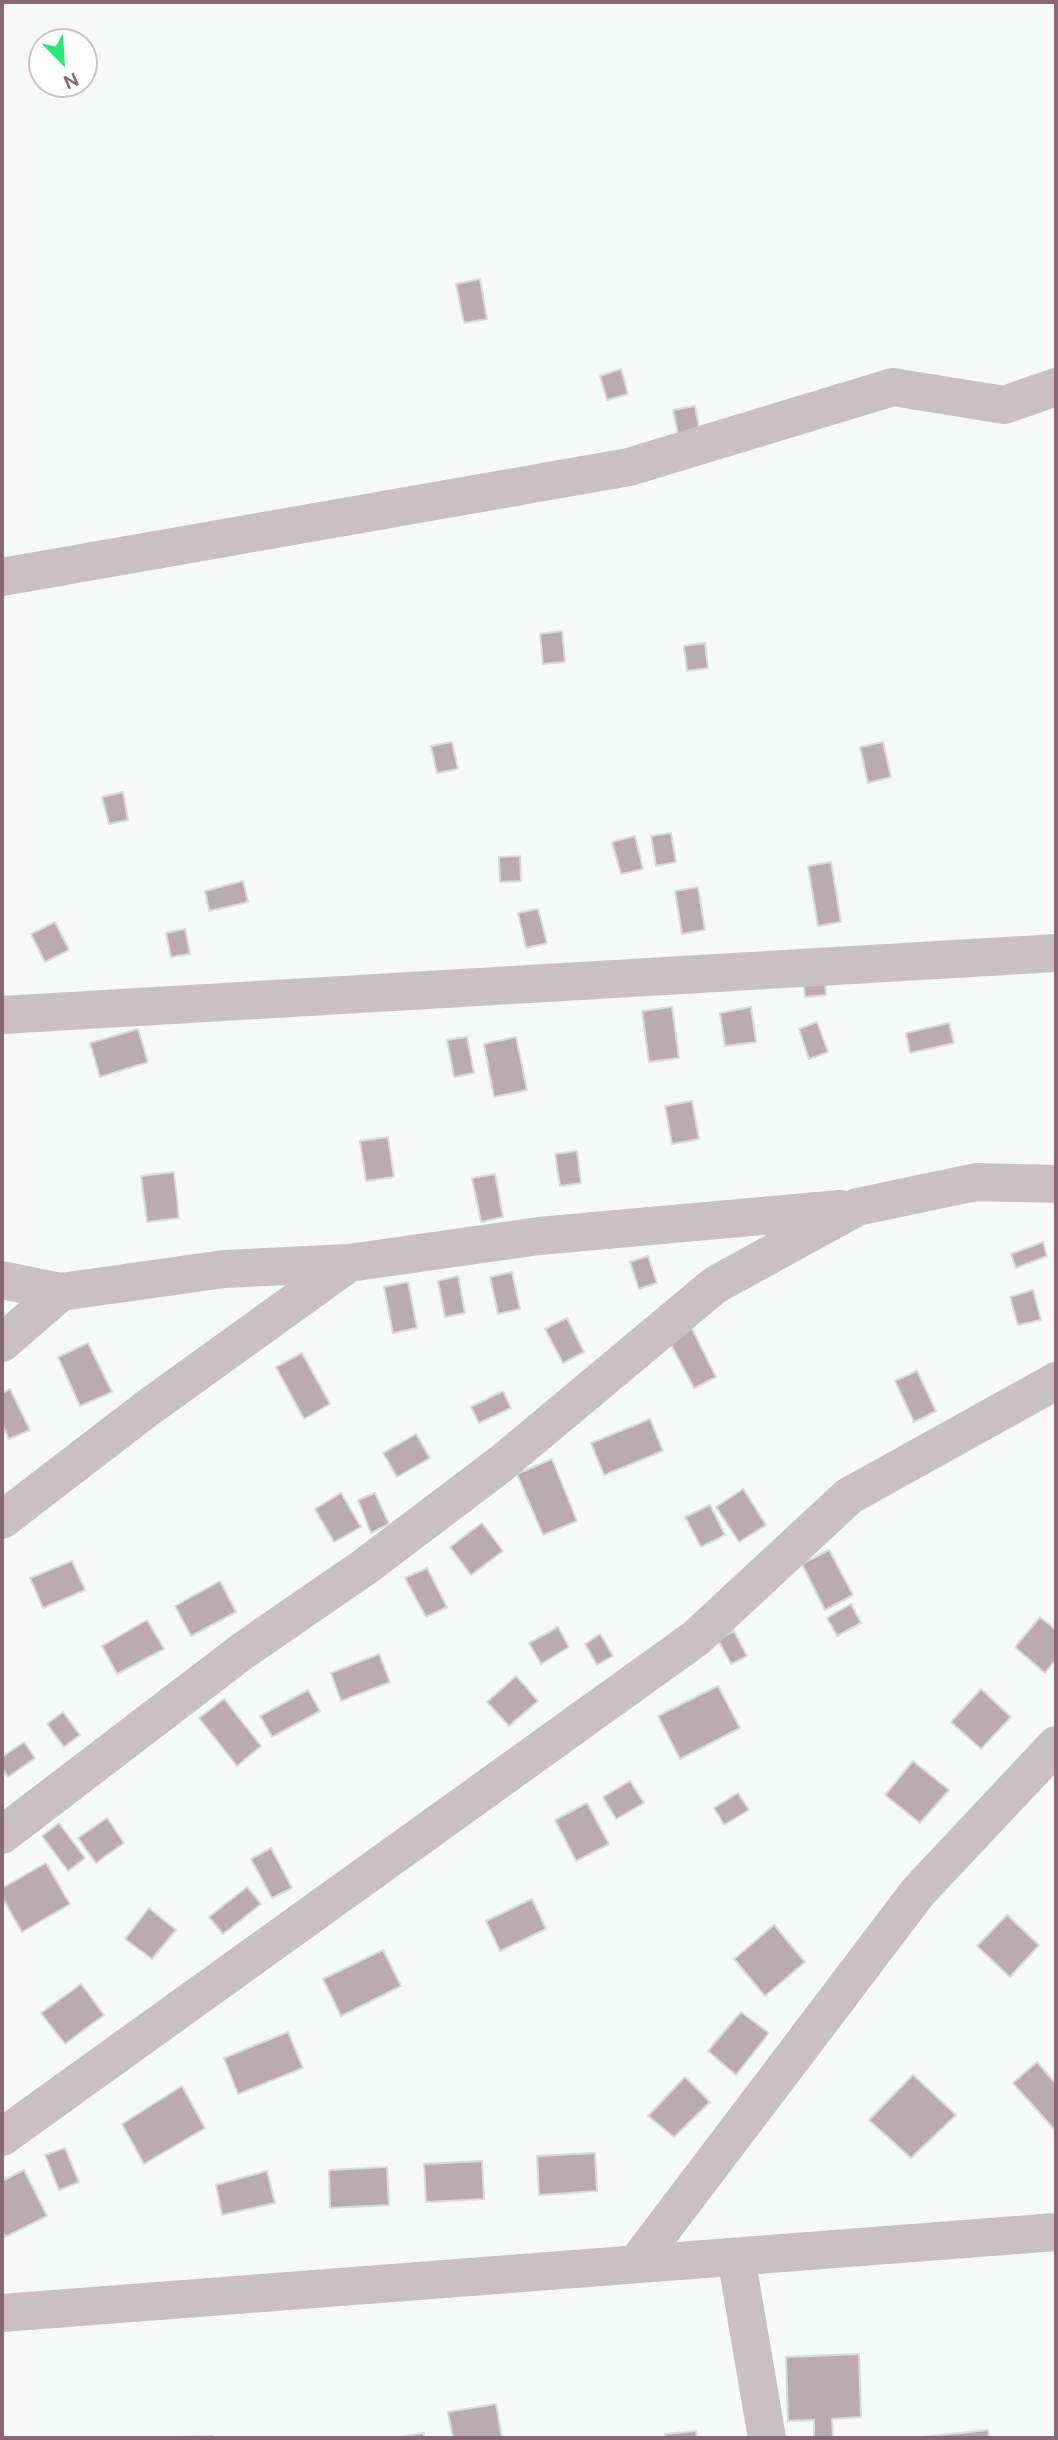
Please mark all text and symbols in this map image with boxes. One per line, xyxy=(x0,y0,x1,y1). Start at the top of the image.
north arrow xyxy=(28,28,98,98)
text: N xyxy=(60,67,82,95)

